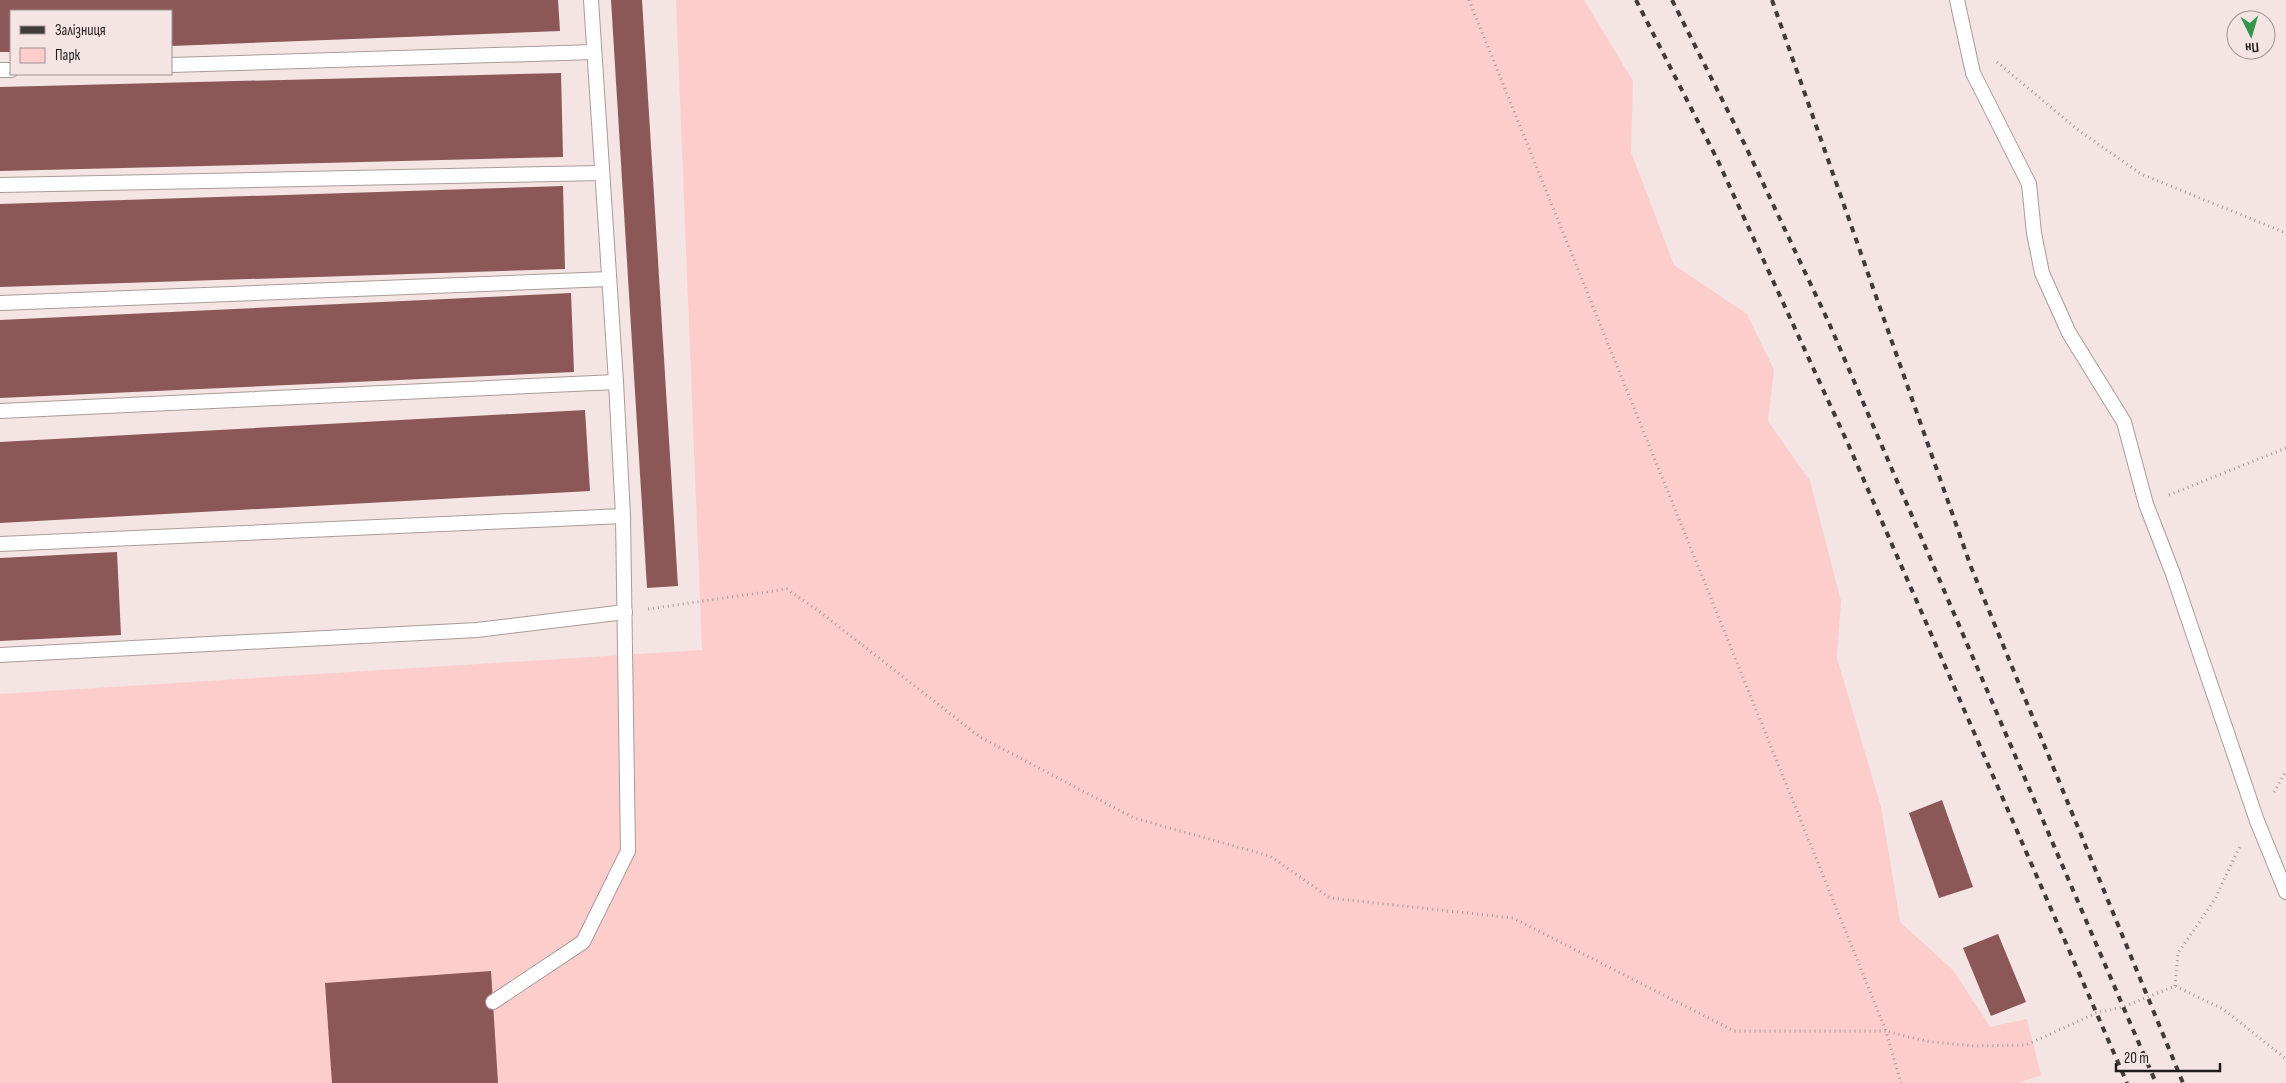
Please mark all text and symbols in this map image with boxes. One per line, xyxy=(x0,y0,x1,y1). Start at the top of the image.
legend xyxy=(10,10,172,75)
north arrow xyxy=(2226,10,2276,60)
text: Залізниця xyxy=(55,21,106,40)
text: Пн xyxy=(2245,38,2260,57)
text: Парк xyxy=(55,46,81,65)
scale bar xyxy=(2116,1040,2220,1072)
text: 20 m xyxy=(2124,1049,2149,1068)

